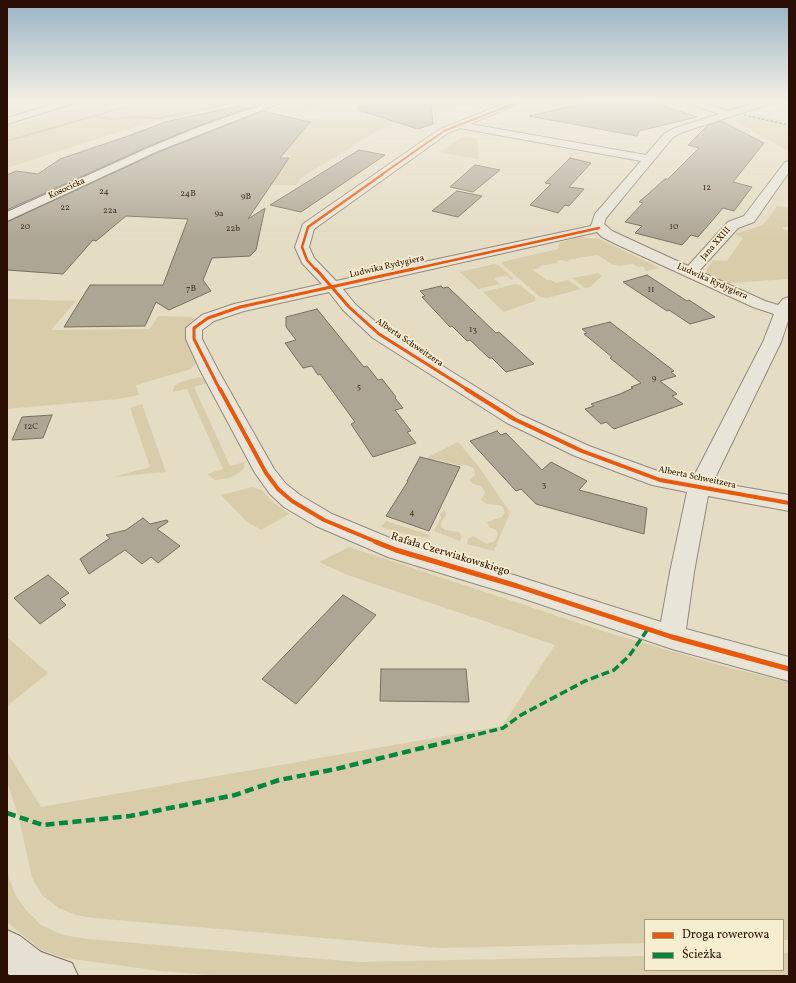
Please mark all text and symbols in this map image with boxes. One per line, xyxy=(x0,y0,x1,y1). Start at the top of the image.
street label: Kosocicka xyxy=(47,176,87,202)
house number: 12 xyxy=(703,183,711,193)
house number: 24 xyxy=(99,187,109,197)
house number: 24B xyxy=(180,189,196,199)
house number: 9B xyxy=(241,192,251,202)
house number: 22 xyxy=(60,203,70,213)
house number: 22a xyxy=(103,206,117,216)
house number: 9a xyxy=(214,209,224,219)
house number: 20 xyxy=(20,222,30,232)
house number: 10 xyxy=(670,222,678,232)
house number: 22b xyxy=(226,224,240,234)
street label: Jana XXIII xyxy=(699,225,733,263)
street label: Ludwika Rydygiera xyxy=(349,253,425,281)
street label: Ludwika Rydygiera xyxy=(675,262,749,302)
house number: 7B xyxy=(186,284,196,294)
house number: 11 xyxy=(648,285,654,295)
street label: Alberta Schweitzera xyxy=(373,316,445,370)
house number: 13 xyxy=(469,325,477,335)
house number: 9 xyxy=(652,374,656,384)
house number: 5 xyxy=(357,382,361,392)
house number: 12C xyxy=(24,422,38,432)
street label: Alberta Schweitzera xyxy=(657,464,737,492)
house number: 3 xyxy=(542,480,546,490)
house number: 4 xyxy=(409,508,415,518)
street label: Rafała Czerwiakowskiego xyxy=(389,531,511,579)
legend xyxy=(644,919,784,971)
text: Droga rowerowa xyxy=(682,927,769,943)
text: Ścieżka xyxy=(682,947,722,963)

